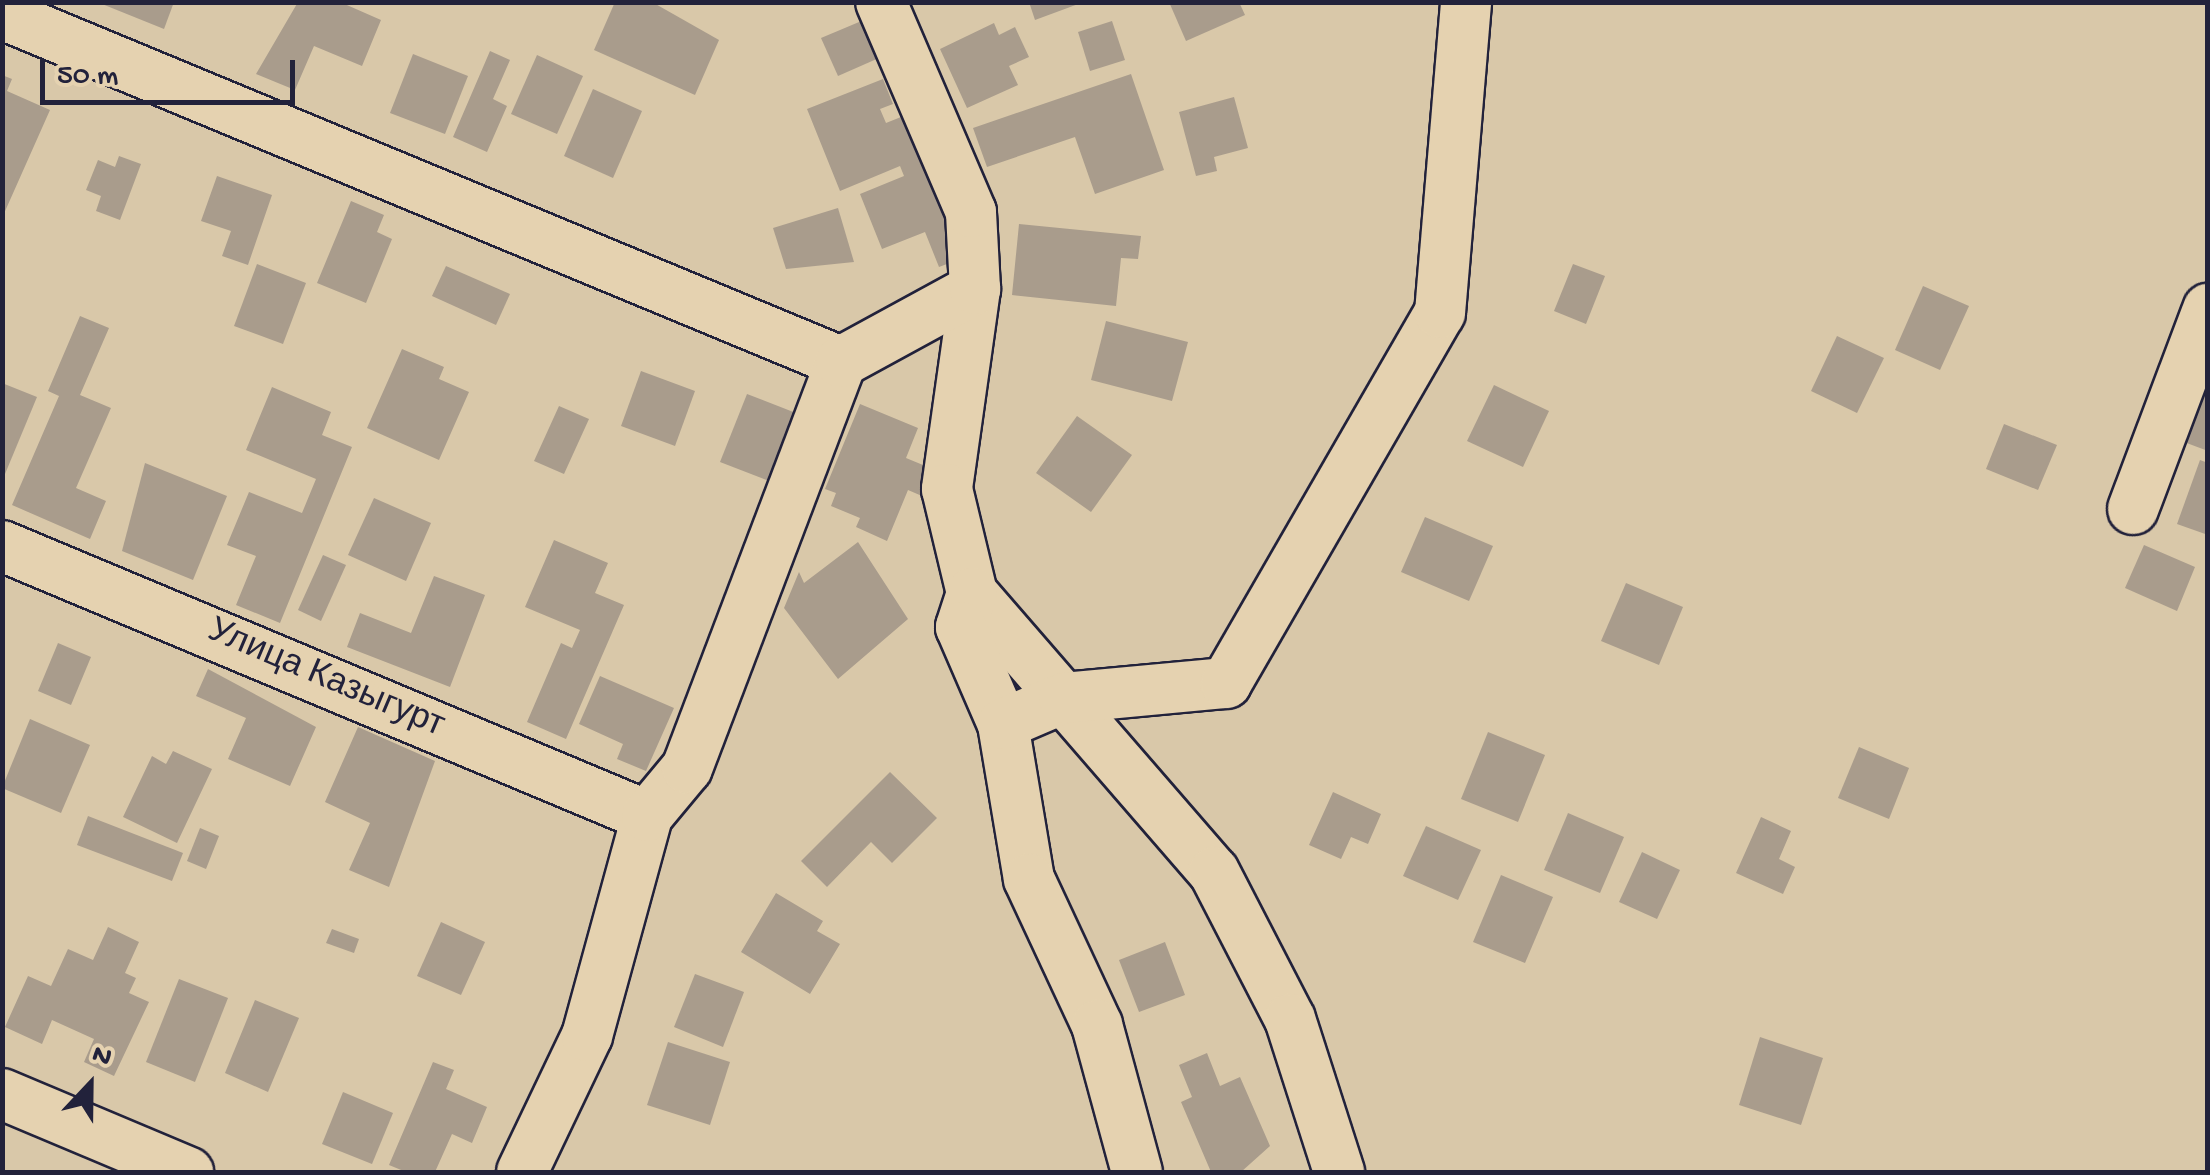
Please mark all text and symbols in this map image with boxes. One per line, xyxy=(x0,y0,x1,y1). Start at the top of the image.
scale bar xyxy=(45,40,300,102)
text: 50 m xyxy=(57,60,118,95)
street label: Улица Казыгурт xyxy=(200,612,450,750)
north arrow xyxy=(40,1035,140,1135)
text: N xyxy=(87,1038,116,1075)

